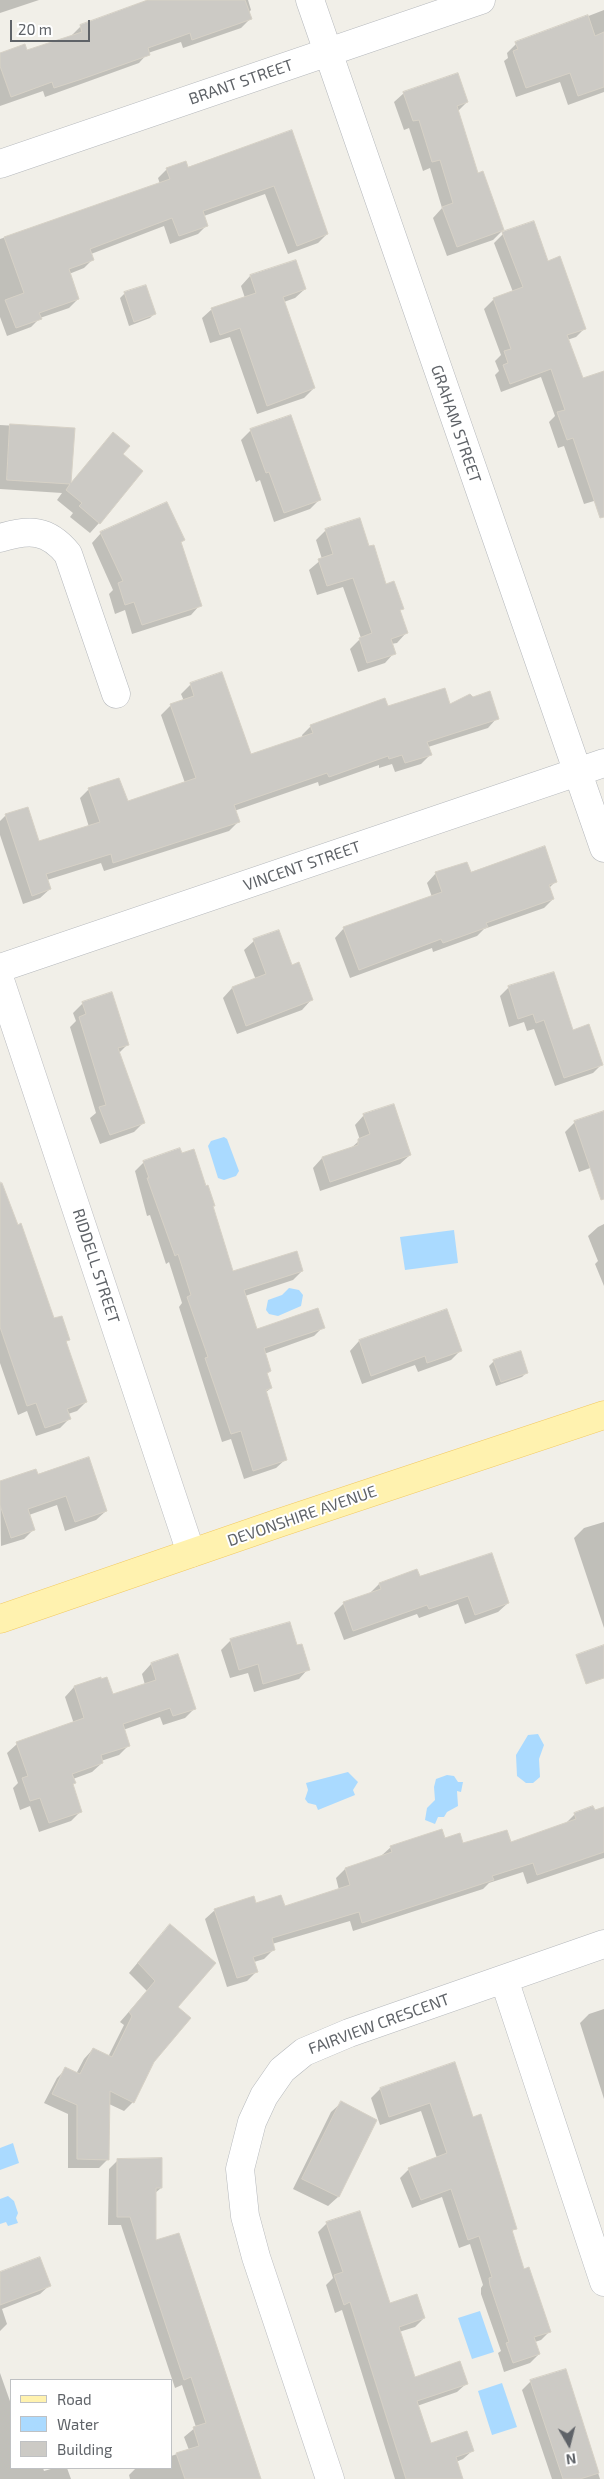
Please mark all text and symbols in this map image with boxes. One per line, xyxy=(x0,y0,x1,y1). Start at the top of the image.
scale bar xyxy=(12,10,92,42)
text: 20 m xyxy=(18,20,52,38)
street label: BRANT STREET xyxy=(186,55,296,109)
street label: GRAHAM STREET xyxy=(427,362,485,486)
street label: VINCENT STREET xyxy=(241,837,363,895)
street label: RIDDELL STREET xyxy=(68,1206,124,1326)
street label: DEVONSHIRE AVENUE xyxy=(225,1481,379,1551)
street label: FAIRVIEW CRESCENT xyxy=(306,1989,452,2059)
legend xyxy=(10,2379,172,2469)
text: Road xyxy=(57,2390,92,2408)
text: Water xyxy=(57,2415,99,2433)
north arrow xyxy=(544,2419,594,2469)
text: Building xyxy=(57,2440,112,2458)
text: N xyxy=(565,2450,577,2468)

